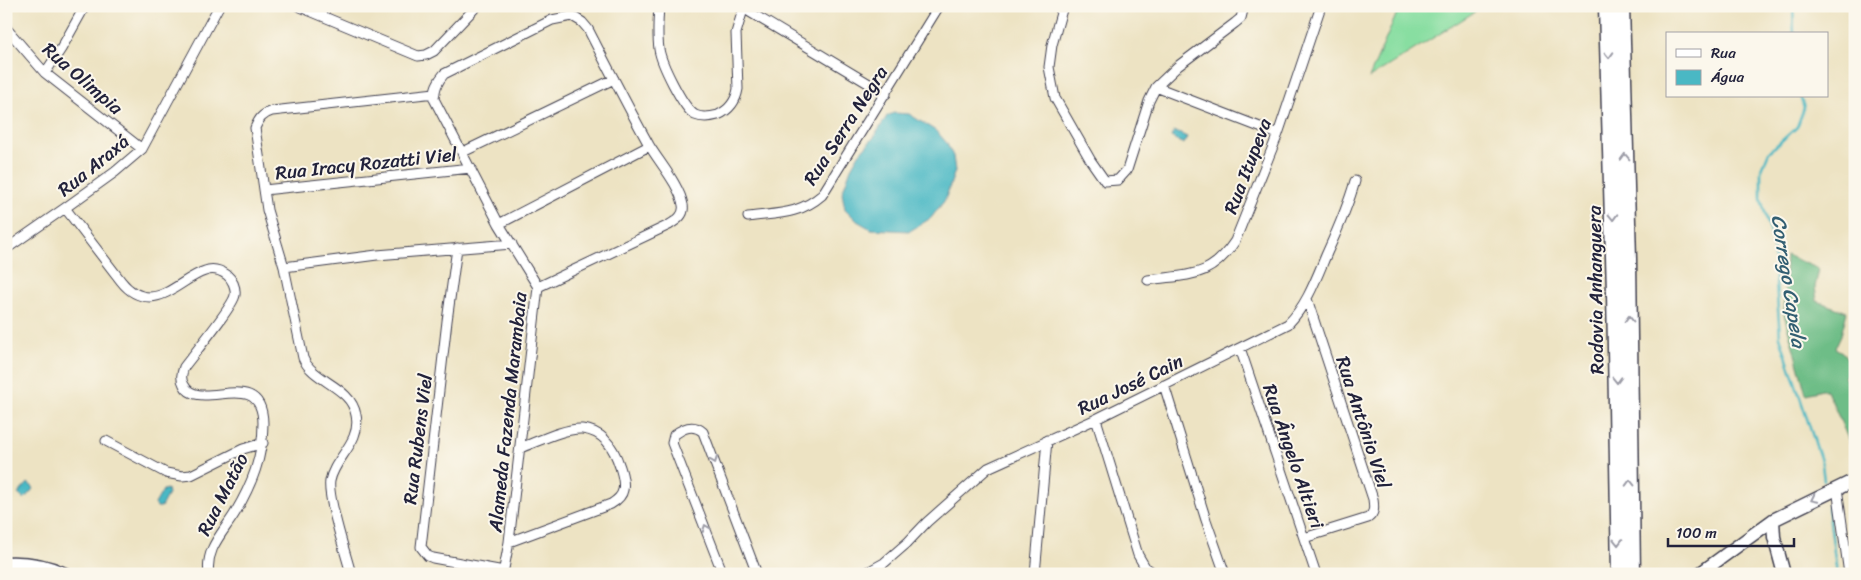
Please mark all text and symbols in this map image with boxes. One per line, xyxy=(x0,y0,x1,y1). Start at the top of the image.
legend xyxy=(1666,32,1828,98)
street label: Rua Olimpia xyxy=(35,34,131,123)
text: Rua xyxy=(1711,40,1736,66)
one-way arrow xyxy=(1603,51,1614,59)
street label: Rua Serra Negra xyxy=(794,58,897,192)
text: Água xyxy=(1710,64,1744,90)
street label: Rua Itupeva xyxy=(1214,113,1281,219)
street label: Rua Araxá xyxy=(50,125,137,205)
street label: Rua Iracy Rozatti Viel xyxy=(274,137,459,189)
one-way arrow xyxy=(1620,152,1631,160)
street label: Rodovia Anhanguera xyxy=(1578,205,1613,375)
water label: Corrego Capela xyxy=(1761,212,1817,352)
one-way arrow xyxy=(1608,214,1618,222)
street label: Alameda Fazenda Marambaia xyxy=(478,290,537,535)
one-way arrow xyxy=(1624,315,1634,322)
street label: Rua José Cain xyxy=(1072,345,1189,424)
street label: Rua Antônio Viel xyxy=(1327,352,1401,493)
street label: Rua Rubens Viel xyxy=(393,371,442,506)
one-way arrow xyxy=(1612,376,1622,384)
street label: Rua Ângelo Altieri xyxy=(1253,379,1334,534)
street label: Rua Matão xyxy=(187,447,258,542)
one-way arrow xyxy=(707,455,718,464)
one-way arrow xyxy=(1625,479,1636,487)
one-way arrow xyxy=(1810,493,1819,503)
scale bar xyxy=(1668,515,1795,547)
text: 100 m xyxy=(1676,520,1717,546)
one-way arrow xyxy=(701,525,711,533)
one-way arrow xyxy=(1613,539,1623,547)

